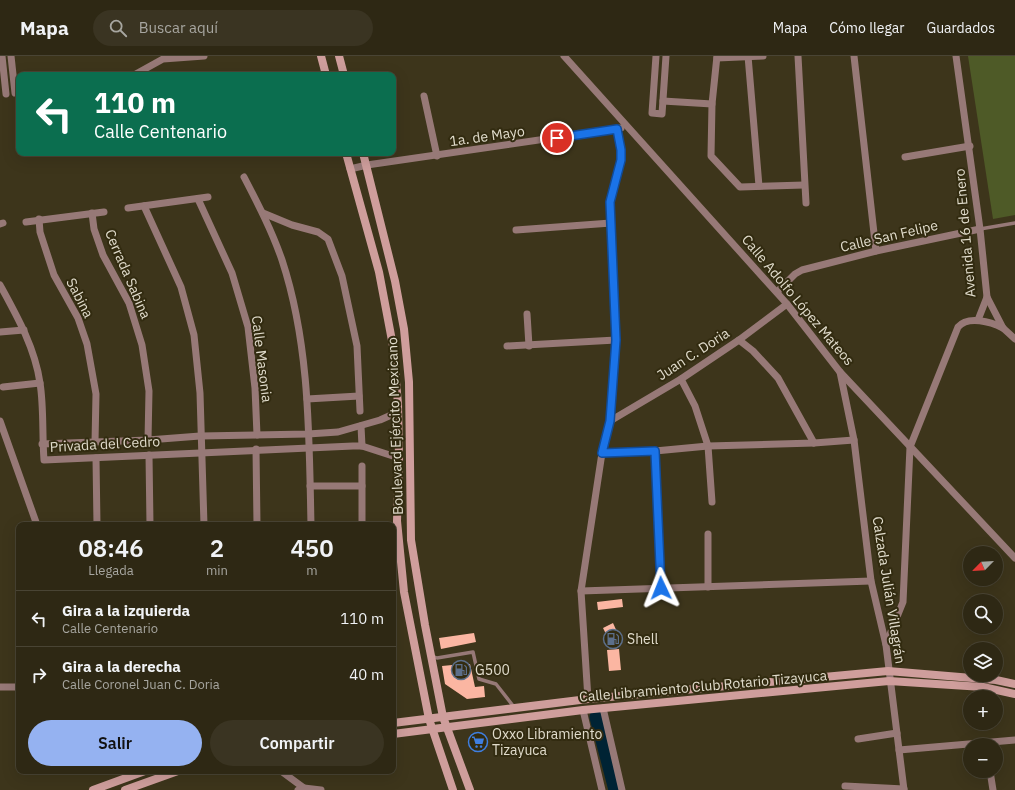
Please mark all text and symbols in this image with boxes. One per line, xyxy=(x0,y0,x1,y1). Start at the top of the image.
search box xyxy=(93,10,373,46)
text: Mapa xyxy=(20,16,69,40)
icon: search xyxy=(107,17,129,39)
text: Buscar aquí xyxy=(139,18,218,37)
text: Mapa xyxy=(773,19,807,37)
text: Cómo llegar xyxy=(829,19,904,37)
text: Guardados xyxy=(926,19,995,37)
text: 110 m xyxy=(94,84,176,121)
icon: left xyxy=(28,88,80,140)
text: Calle Centenario xyxy=(94,120,227,143)
pin xyxy=(540,121,574,155)
street label: 1a. de Mayo xyxy=(448,122,526,150)
icon: arrive xyxy=(546,127,568,149)
street label: Avenida 16 de Enero xyxy=(950,168,980,298)
street label: Calle San Felipe xyxy=(838,216,940,256)
street label: Cerrada Sabina xyxy=(101,226,155,322)
street label: Calle Adolfo López Mateos xyxy=(738,231,858,369)
street label: Sabina xyxy=(62,275,98,322)
street label: Calle Masonia xyxy=(248,315,276,404)
street label: Juan C. Doria xyxy=(653,324,733,384)
street label: Boulevard Ejército Mexicano xyxy=(383,337,407,515)
street label: Privada del Cedro xyxy=(49,432,161,456)
street label: Calzada Julián Villagrán xyxy=(868,515,910,665)
text: 08:46 xyxy=(78,532,144,564)
text: 2 xyxy=(210,532,224,564)
text: 450 xyxy=(290,532,334,564)
north arrow xyxy=(963,546,1003,586)
map controls xyxy=(963,546,1003,778)
text: Llegada xyxy=(88,562,134,579)
text: min xyxy=(206,562,228,579)
text: m xyxy=(306,562,318,579)
position arrow xyxy=(640,567,682,609)
button: search xyxy=(963,594,1003,634)
text: Gira a la izquierda xyxy=(62,601,190,620)
icon: left xyxy=(28,608,50,630)
text: 110 m xyxy=(340,609,384,628)
text: Calle Centenario xyxy=(62,620,158,637)
fuel station icon: Shell xyxy=(602,628,624,650)
place label: Shell xyxy=(627,630,659,648)
button: layers xyxy=(963,642,1003,682)
text: Gira a la derecha xyxy=(62,657,181,676)
fuel station icon: G500 xyxy=(450,659,472,681)
place label: G500 xyxy=(475,661,510,679)
icon: right xyxy=(28,664,50,686)
text: 40 m xyxy=(349,665,384,684)
street label: Calle Libramiento Club Rotario Tizayuca xyxy=(578,666,828,706)
text: Calle Coronel Juan C. Doria xyxy=(62,676,220,693)
button: + xyxy=(963,690,1003,730)
button: Salir xyxy=(28,720,202,766)
button: Compartir xyxy=(210,720,384,766)
place label: Oxxo Libramiento Tizayuca xyxy=(492,725,602,759)
supermarket icon: Oxxo Libramiento Tizayuca xyxy=(467,731,489,753)
button: − xyxy=(963,738,1003,778)

